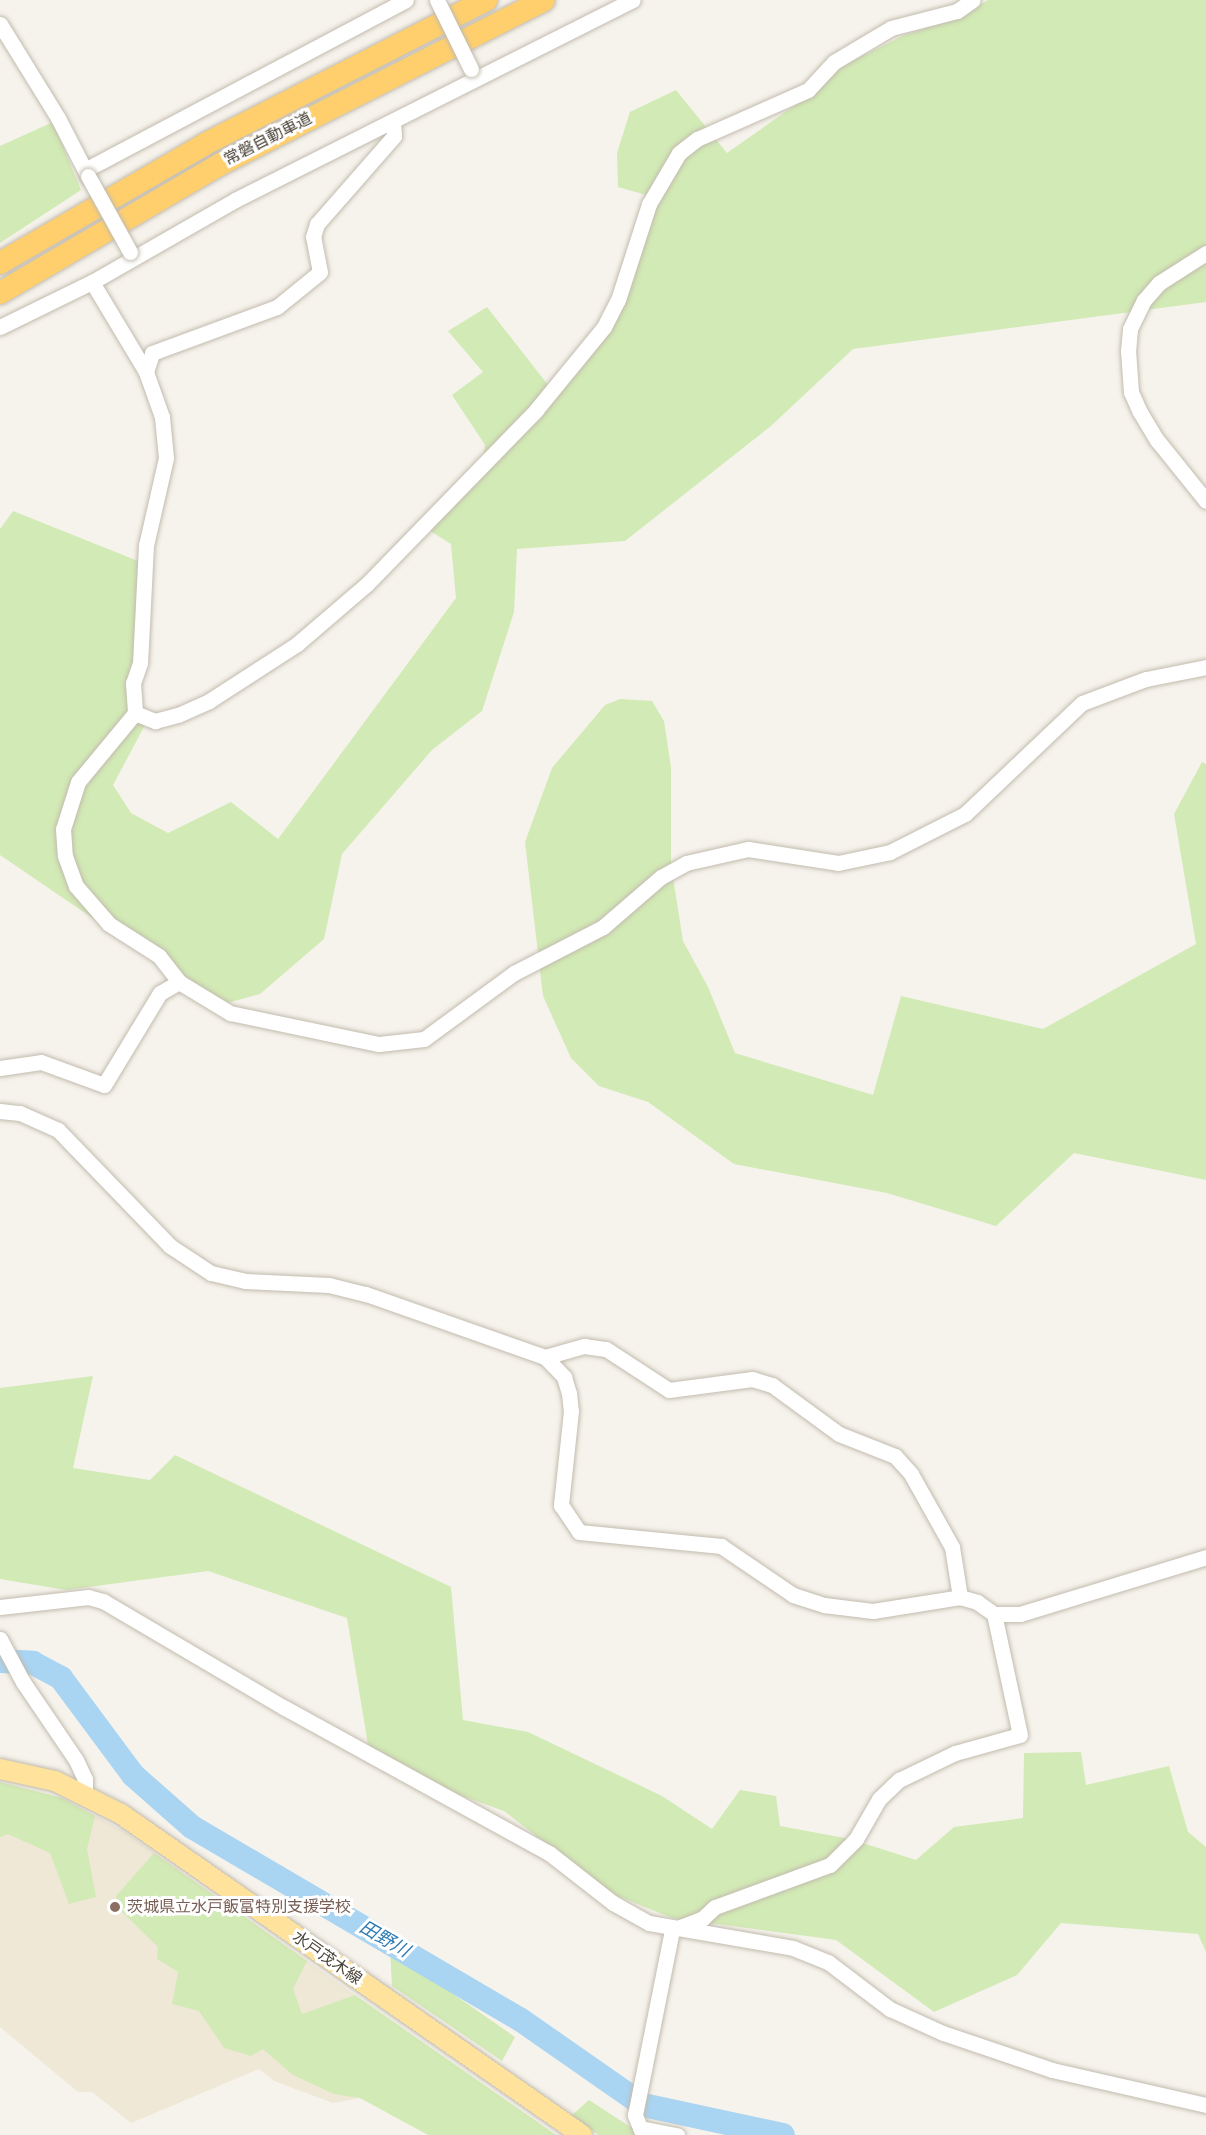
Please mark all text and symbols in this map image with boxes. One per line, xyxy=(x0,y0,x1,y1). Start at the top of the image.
street label: 常磐自動車道 xyxy=(221,109,315,169)
place label: 茨城県立水戸飯富特別支援学校 xyxy=(127,1897,351,1917)
marker: 茨城県立水戸飯富特別支援学校 xyxy=(108,1900,122,1914)
water label: 田野川 xyxy=(355,1917,413,1963)
street label: 水戸茂木線 xyxy=(289,1927,365,1989)

